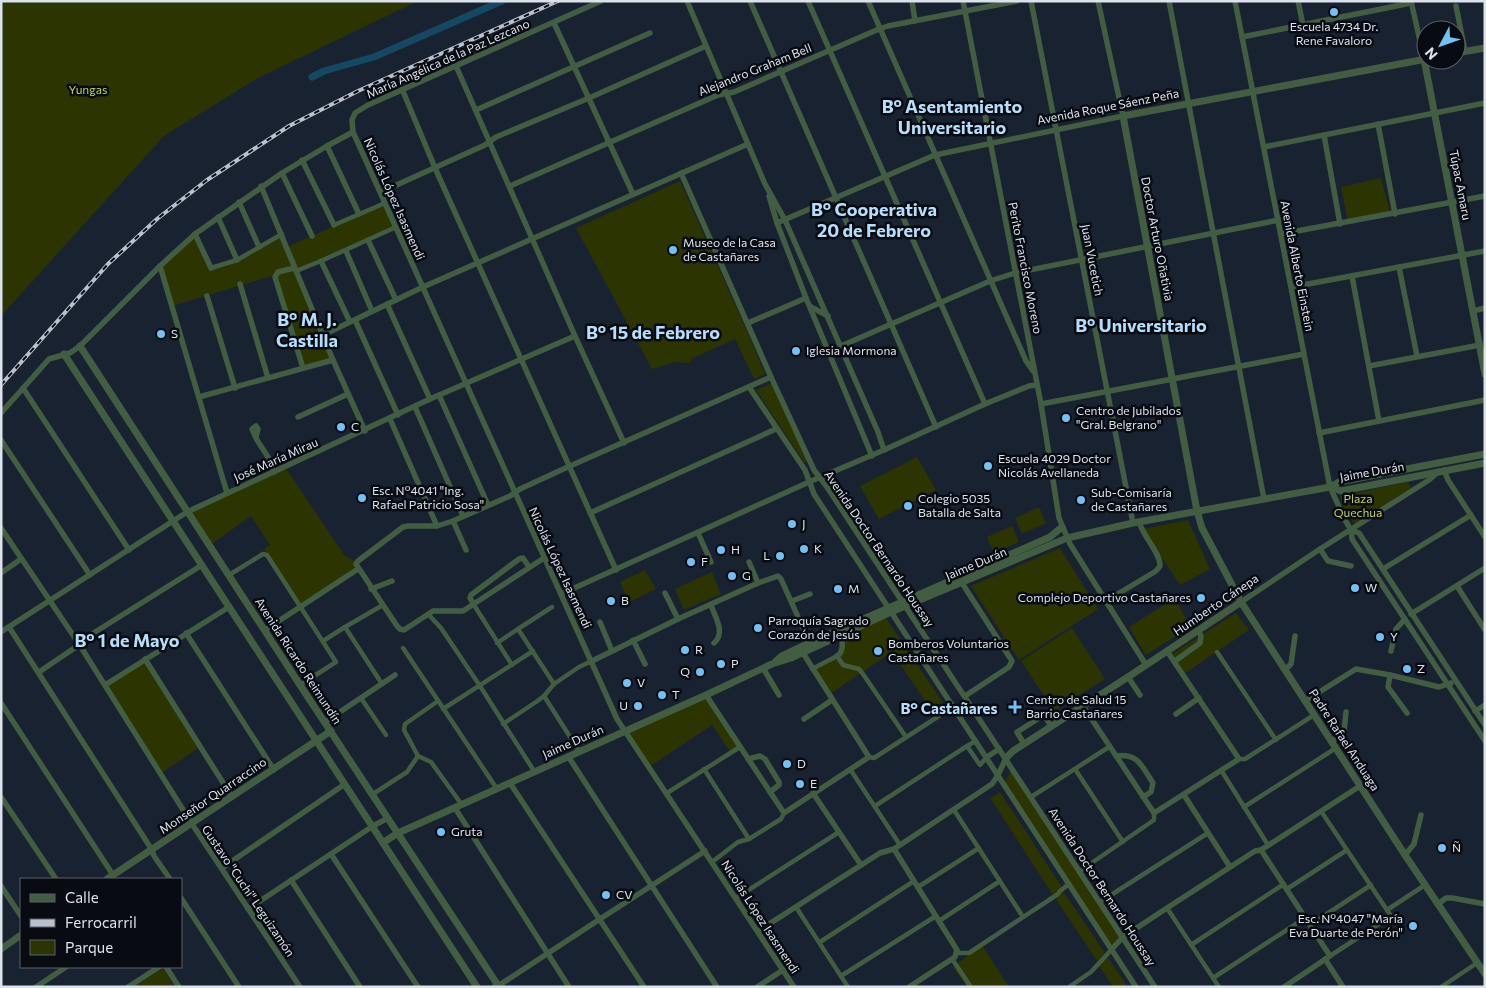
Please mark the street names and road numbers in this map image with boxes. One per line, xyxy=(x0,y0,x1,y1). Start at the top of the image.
street label: María Angélica de la Paz Lezcano xyxy=(364,16,531,101)
street label: Alejandro Graham Bell xyxy=(696,40,813,98)
street label: Avenida Roque Sáenz Peña xyxy=(1036,85,1180,127)
street label: Nicolás López Isasmendi xyxy=(362,135,428,262)
street label: Túpac Amaru xyxy=(1447,148,1475,221)
street label: Doctor Arturo Oñativia xyxy=(1139,176,1177,302)
street label: Avenida Alberto Einstein xyxy=(1278,199,1318,332)
street label: Perito Francisco Moreno xyxy=(1006,201,1046,335)
street label: Juan Vucetich xyxy=(1078,223,1107,297)
street label: José María Mirau xyxy=(231,434,320,485)
street label: Jaime Durán xyxy=(1338,458,1405,485)
street label: Avenida Doctor Bernardo Houssay xyxy=(822,468,938,629)
street label: Nicolás López Isasmendi xyxy=(527,505,595,630)
street label: Jaime Durán xyxy=(943,544,1009,583)
street label: Humberto Cánepa xyxy=(1170,570,1261,638)
street label: Avenida Ricardo Reimundín xyxy=(253,595,345,726)
street label: Padre Rafael Anduaga xyxy=(1307,686,1383,793)
street label: Jaime Durán xyxy=(540,721,606,762)
street label: Monseñor Quarraccino xyxy=(156,754,269,836)
street label: Avenida Doctor Bernardo Houssay xyxy=(1046,805,1159,968)
street label: Gustavo "Cuchi" Leguizamón xyxy=(199,822,298,959)
street label: Nicolás López Isasmendi xyxy=(719,857,803,976)

